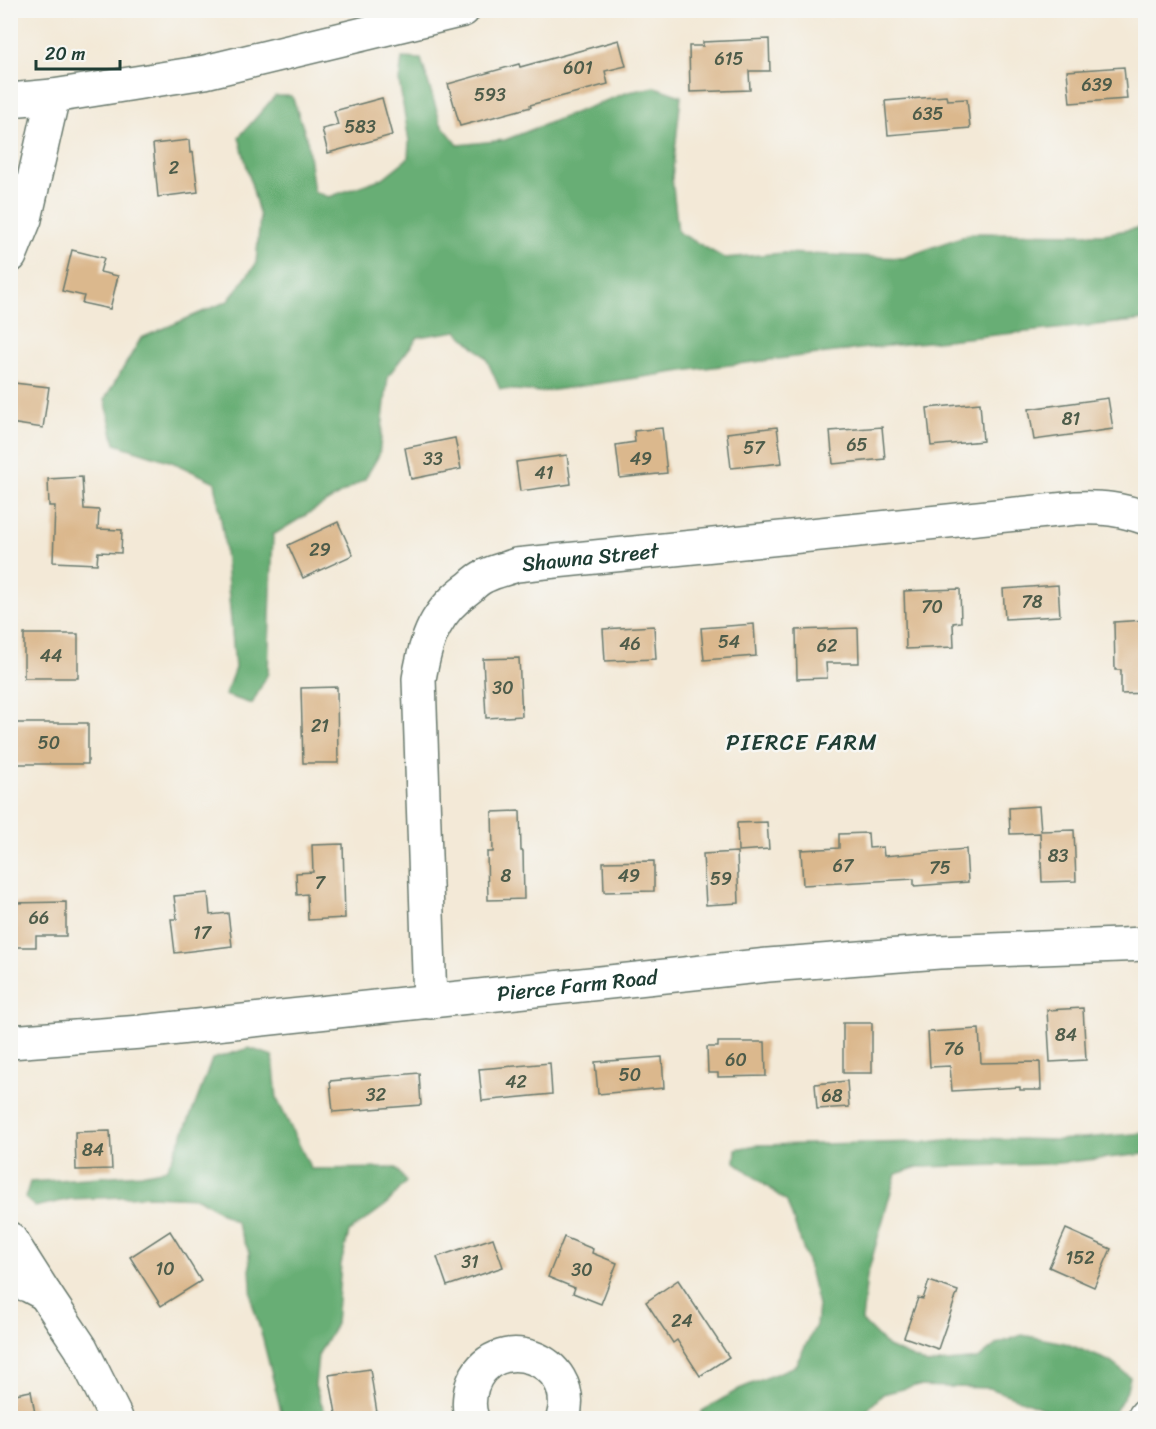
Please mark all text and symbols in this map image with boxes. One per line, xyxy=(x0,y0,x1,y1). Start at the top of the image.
scale bar xyxy=(36,33,120,71)
text: 20 m xyxy=(45,38,85,70)
house number: 615 xyxy=(715,43,743,75)
house number: 601 xyxy=(563,52,593,84)
house number: 639 xyxy=(1081,69,1113,101)
house number: 593 xyxy=(474,79,506,111)
house number: 635 xyxy=(912,98,944,130)
house number: 583 xyxy=(344,111,376,143)
house number: 2 xyxy=(169,152,179,184)
house number: 81 xyxy=(1062,403,1081,435)
house number: 65 xyxy=(846,429,868,461)
house number: 57 xyxy=(743,432,766,464)
house number: 33 xyxy=(423,443,443,475)
house number: 49 xyxy=(630,443,652,475)
house number: 41 xyxy=(535,457,554,489)
street label: Shawna Street xyxy=(520,531,662,583)
house number: 29 xyxy=(309,534,331,566)
house number: 78 xyxy=(1021,586,1043,618)
house number: 70 xyxy=(921,591,943,623)
house number: 54 xyxy=(718,626,740,658)
house number: 46 xyxy=(619,628,641,660)
house number: 62 xyxy=(817,630,837,662)
house number: 44 xyxy=(40,640,62,672)
house number: 30 xyxy=(492,672,514,704)
house number: 21 xyxy=(311,710,329,742)
district label: PIERCE FARM xyxy=(726,723,878,762)
house number: 50 xyxy=(38,727,60,759)
house number: 83 xyxy=(1048,840,1068,872)
house number: 67 xyxy=(833,850,855,882)
house number: 75 xyxy=(929,852,951,884)
house number: 8 xyxy=(501,860,512,892)
house number: 49 xyxy=(618,860,640,892)
house number: 59 xyxy=(710,863,732,895)
house number: 7 xyxy=(315,867,327,899)
house number: 66 xyxy=(29,902,49,934)
house number: 17 xyxy=(193,917,213,949)
street label: Pierce Farm Road xyxy=(495,958,661,1013)
house number: 84 xyxy=(1055,1019,1077,1051)
house number: 76 xyxy=(944,1033,964,1065)
house number: 60 xyxy=(725,1044,747,1076)
house number: 50 xyxy=(619,1059,641,1091)
house number: 42 xyxy=(505,1066,527,1098)
house number: 32 xyxy=(366,1079,386,1111)
house number: 68 xyxy=(821,1080,843,1112)
house number: 84 xyxy=(82,1134,104,1166)
house number: 152 xyxy=(1065,1242,1095,1274)
house number: 31 xyxy=(461,1246,479,1278)
house number: 10 xyxy=(155,1253,175,1285)
house number: 30 xyxy=(571,1254,593,1286)
house number: 24 xyxy=(671,1305,693,1337)

